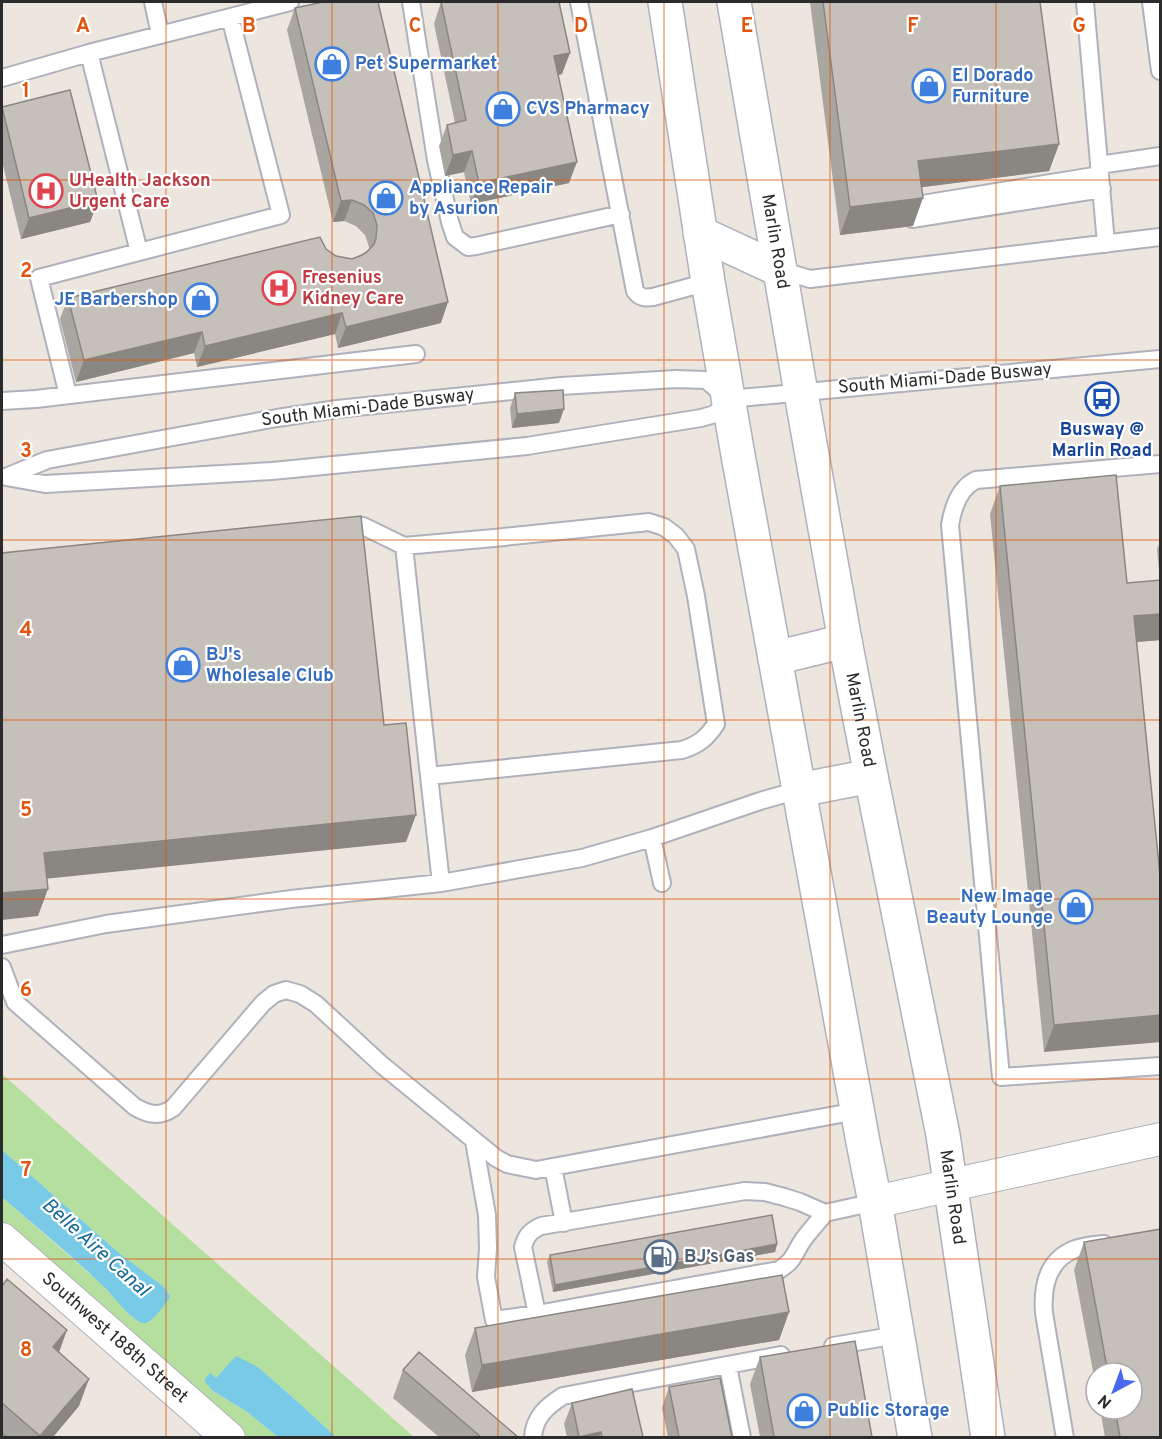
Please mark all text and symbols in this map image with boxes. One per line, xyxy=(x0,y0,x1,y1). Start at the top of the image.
text: A xyxy=(76,14,90,40)
text: B xyxy=(242,14,256,40)
text: C xyxy=(409,14,421,40)
text: D xyxy=(574,14,588,40)
text: E xyxy=(741,14,753,40)
text: F xyxy=(907,14,919,40)
text: G xyxy=(1072,14,1086,40)
shop icon: Pet Supermarket xyxy=(314,46,350,82)
place label: Pet Supermarket xyxy=(355,53,497,76)
place label: El Dorado Furniture xyxy=(952,65,1034,109)
shop icon: El Dorado Furniture xyxy=(911,68,947,104)
text: 1 xyxy=(22,79,30,105)
shop icon: CVS Pharmacy xyxy=(485,91,521,127)
place label: CVS Pharmacy xyxy=(526,98,650,121)
place label: UHealth Jackson Urgent Care xyxy=(69,170,211,214)
hospital icon: UHealth Jackson Urgent Care xyxy=(28,173,64,209)
place label: Appliance Repair by Asurion xyxy=(409,177,554,221)
shop icon: Appliance Repair by Asurion xyxy=(368,180,404,216)
street label: Marlin Road xyxy=(756,192,794,291)
text: 2 xyxy=(20,259,32,285)
place label: Fresenius Kidney Care xyxy=(302,267,404,311)
hospital icon: Fresenius Kidney Care xyxy=(261,270,297,306)
shop icon: JE Barbershop xyxy=(183,282,219,318)
place label: JE Barbershop xyxy=(54,289,178,312)
street label: South Miami-Dade Busway xyxy=(837,358,1053,400)
bus stop icon: Busway @ Marlin Road xyxy=(1084,381,1120,417)
street label: South Miami-Dade Busway xyxy=(260,384,476,432)
place label: Busway @ Marlin Road xyxy=(1052,419,1152,463)
text: 3 xyxy=(20,439,32,465)
text: 4 xyxy=(20,618,32,644)
place label: BJ's Wholesale Club xyxy=(206,644,334,688)
shop icon: BJ's Wholesale Club xyxy=(165,647,201,683)
street label: Marlin Road xyxy=(840,671,881,769)
text: 5 xyxy=(20,798,32,824)
place label: New Image Beauty Lounge xyxy=(926,886,1053,930)
shop icon: New Image Beauty Lounge xyxy=(1058,889,1094,925)
text: 6 xyxy=(20,978,32,1004)
street label: Marlin Road xyxy=(934,1148,971,1246)
text: 7 xyxy=(21,1158,31,1184)
water label: Belle Aire Canal xyxy=(36,1193,155,1304)
fuel station icon: BJ’s Gas xyxy=(643,1239,679,1275)
place label: BJ’s Gas xyxy=(684,1246,754,1269)
street label: Southwest 188th Street xyxy=(37,1267,193,1408)
text: 8 xyxy=(20,1338,32,1364)
north arrow xyxy=(1084,1361,1144,1421)
text: N xyxy=(1095,1389,1116,1412)
shop icon: Public Storage xyxy=(786,1393,822,1429)
place label: Public Storage xyxy=(827,1400,950,1423)

